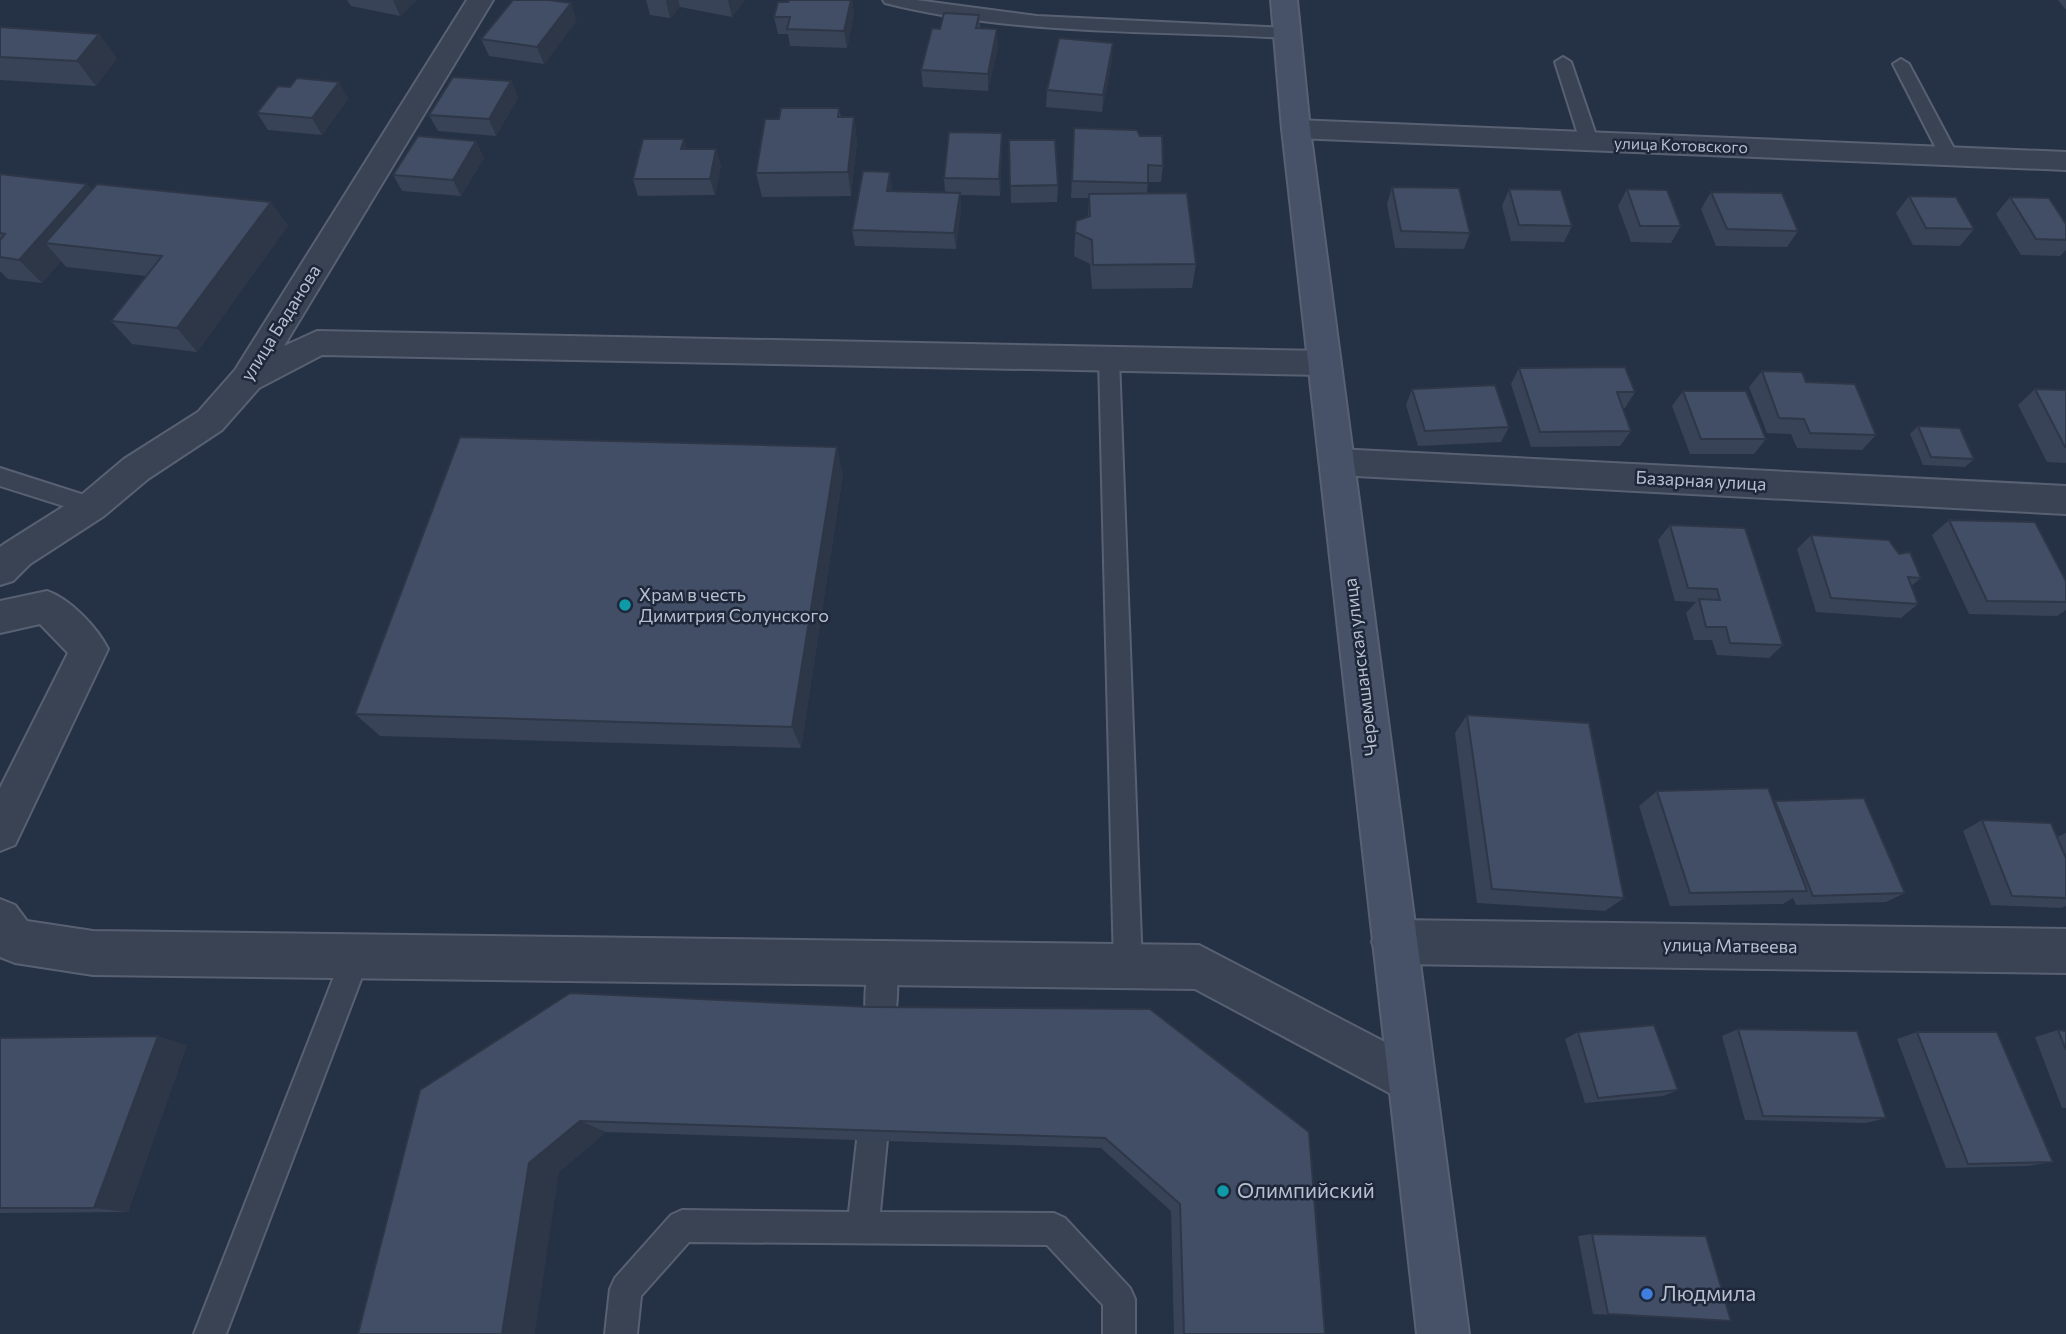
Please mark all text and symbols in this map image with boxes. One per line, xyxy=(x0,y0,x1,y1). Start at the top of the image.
street label: улица Котовского xyxy=(1614,133,1748,156)
street label: улица Баданова xyxy=(236,260,325,385)
street label: Базарная улица xyxy=(1635,466,1767,494)
street label: Черемшанская улица xyxy=(1338,577,1382,757)
place label: Храм в честь Димитрия Солунского xyxy=(639,583,829,626)
marker: Храм в честь Димитрия Солунского xyxy=(617,597,633,613)
street label: улица Матвеева xyxy=(1662,933,1798,957)
place label: Олимпийский xyxy=(1237,1177,1375,1202)
marker: Олимпийский xyxy=(1215,1183,1231,1199)
place label: Людмила xyxy=(1661,1280,1756,1305)
marker: Людмила xyxy=(1639,1286,1655,1302)

